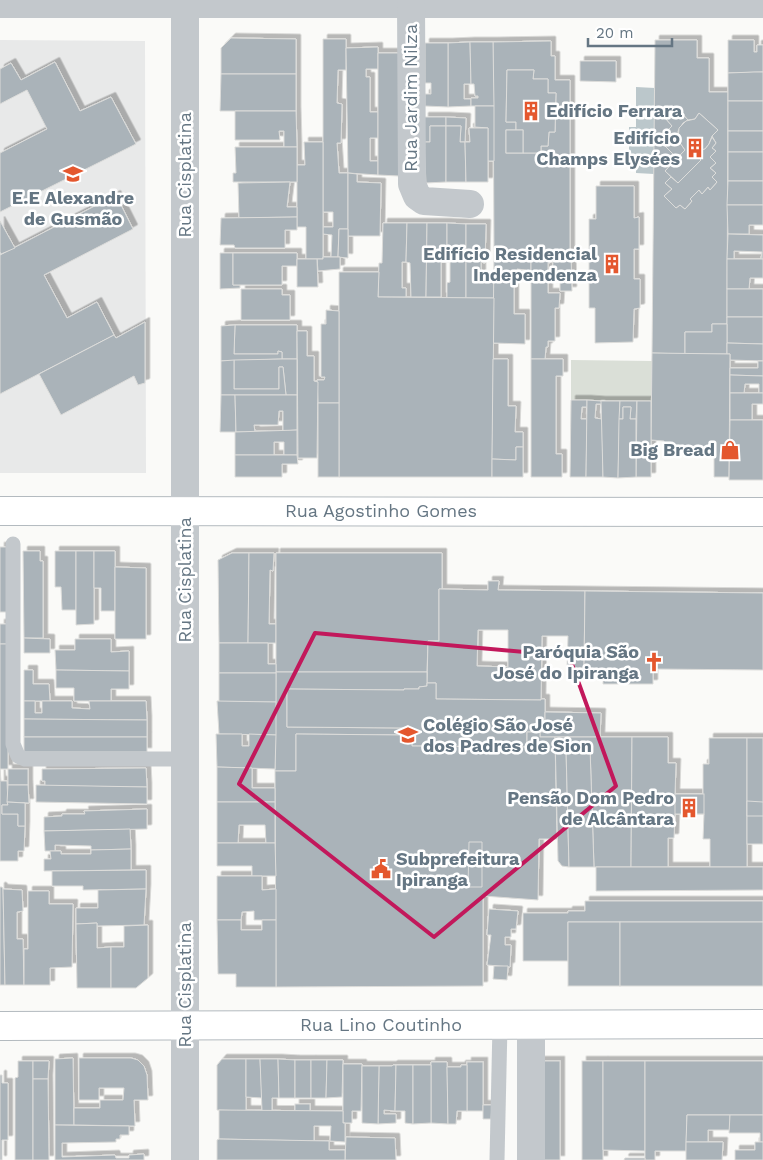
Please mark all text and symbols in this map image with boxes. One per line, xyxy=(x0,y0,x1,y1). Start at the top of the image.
scale bar xyxy=(588,15,672,47)
street label: Rua Jardim Nilza xyxy=(400,24,421,172)
text: 20 m xyxy=(596,24,634,42)
building icon: Edifício Ferrara xyxy=(520,100,542,122)
place label: Edifício Ferrara xyxy=(546,100,683,121)
street label: Rua Cisplatina xyxy=(174,112,195,238)
place label: Edifício Champs Elysées xyxy=(536,127,680,169)
building icon: Edifício Champs Elysées xyxy=(684,137,706,159)
school or university icon: E.E Alexandre de Gusmão xyxy=(62,163,84,185)
place label: E.E Alexandre de Gusmão xyxy=(12,187,134,229)
place label: Edifício Residencial Independenza xyxy=(423,243,598,285)
building icon: Edifício Residencial Independenza xyxy=(601,253,623,275)
place label: Big Bread xyxy=(630,439,715,460)
shop icon: Big Bread xyxy=(719,439,741,461)
street label: Rua Agostinho Gomes xyxy=(285,500,477,521)
street label: Rua Cisplatina xyxy=(174,517,195,643)
place label: Paróquia São José do Ipiranga xyxy=(493,641,640,683)
church icon: Paróquia São José do Ipiranga xyxy=(643,651,665,673)
place label: Colégio São José dos Padres de Sion xyxy=(423,714,592,756)
school or university icon: Colégio São José dos Padres de Sion xyxy=(397,724,419,746)
place label: Pensão Dom Pedro de Alcântara xyxy=(507,787,675,829)
building icon: Pensão Dom Pedro de Alcântara xyxy=(678,797,700,819)
place label: Subprefeitura Ipiranga xyxy=(396,848,520,890)
public building icon: Subprefeitura Ipiranga xyxy=(370,858,392,880)
street label: Rua Cisplatina xyxy=(174,922,195,1048)
street label: Rua Lino Coutinho xyxy=(300,1014,462,1035)

